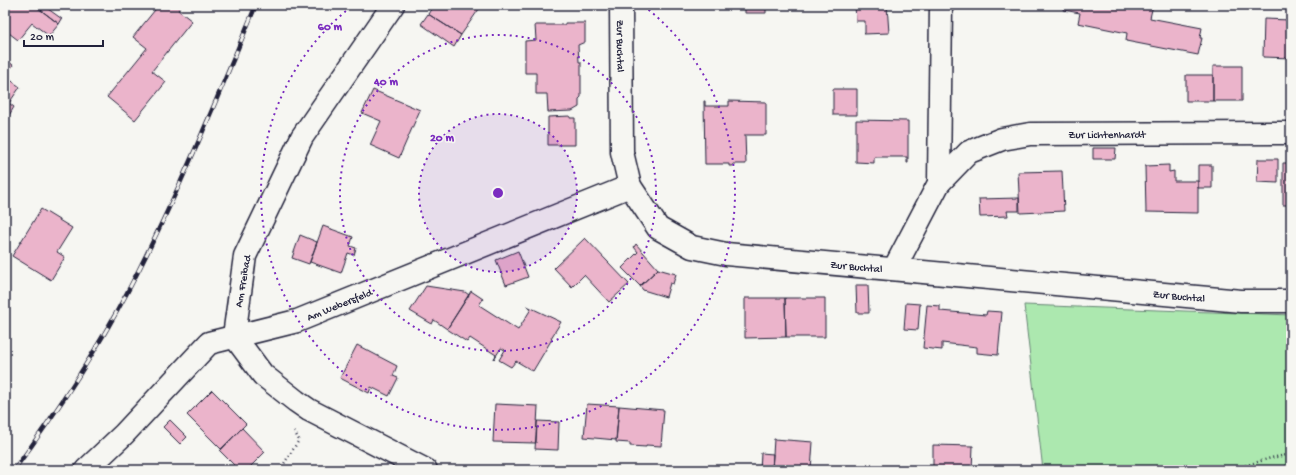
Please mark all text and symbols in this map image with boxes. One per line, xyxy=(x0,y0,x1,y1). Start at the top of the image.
street label: Zur Buchtal xyxy=(613,20,625,73)
text: 60 m xyxy=(318,21,343,35)
scale bar xyxy=(24,22,103,48)
text: 20 m xyxy=(30,31,55,45)
text: 40 m xyxy=(373,76,398,90)
street label: Zur Lichtenhardt xyxy=(1068,130,1147,142)
text: 20 m xyxy=(430,132,455,146)
centre of rings xyxy=(491,186,505,200)
street label: Am Freibad xyxy=(233,253,255,308)
street label: Zur Buchtal xyxy=(830,260,883,276)
street label: Am Webersfeld xyxy=(305,287,376,324)
street label: Zur Buchtal xyxy=(1152,289,1206,306)

